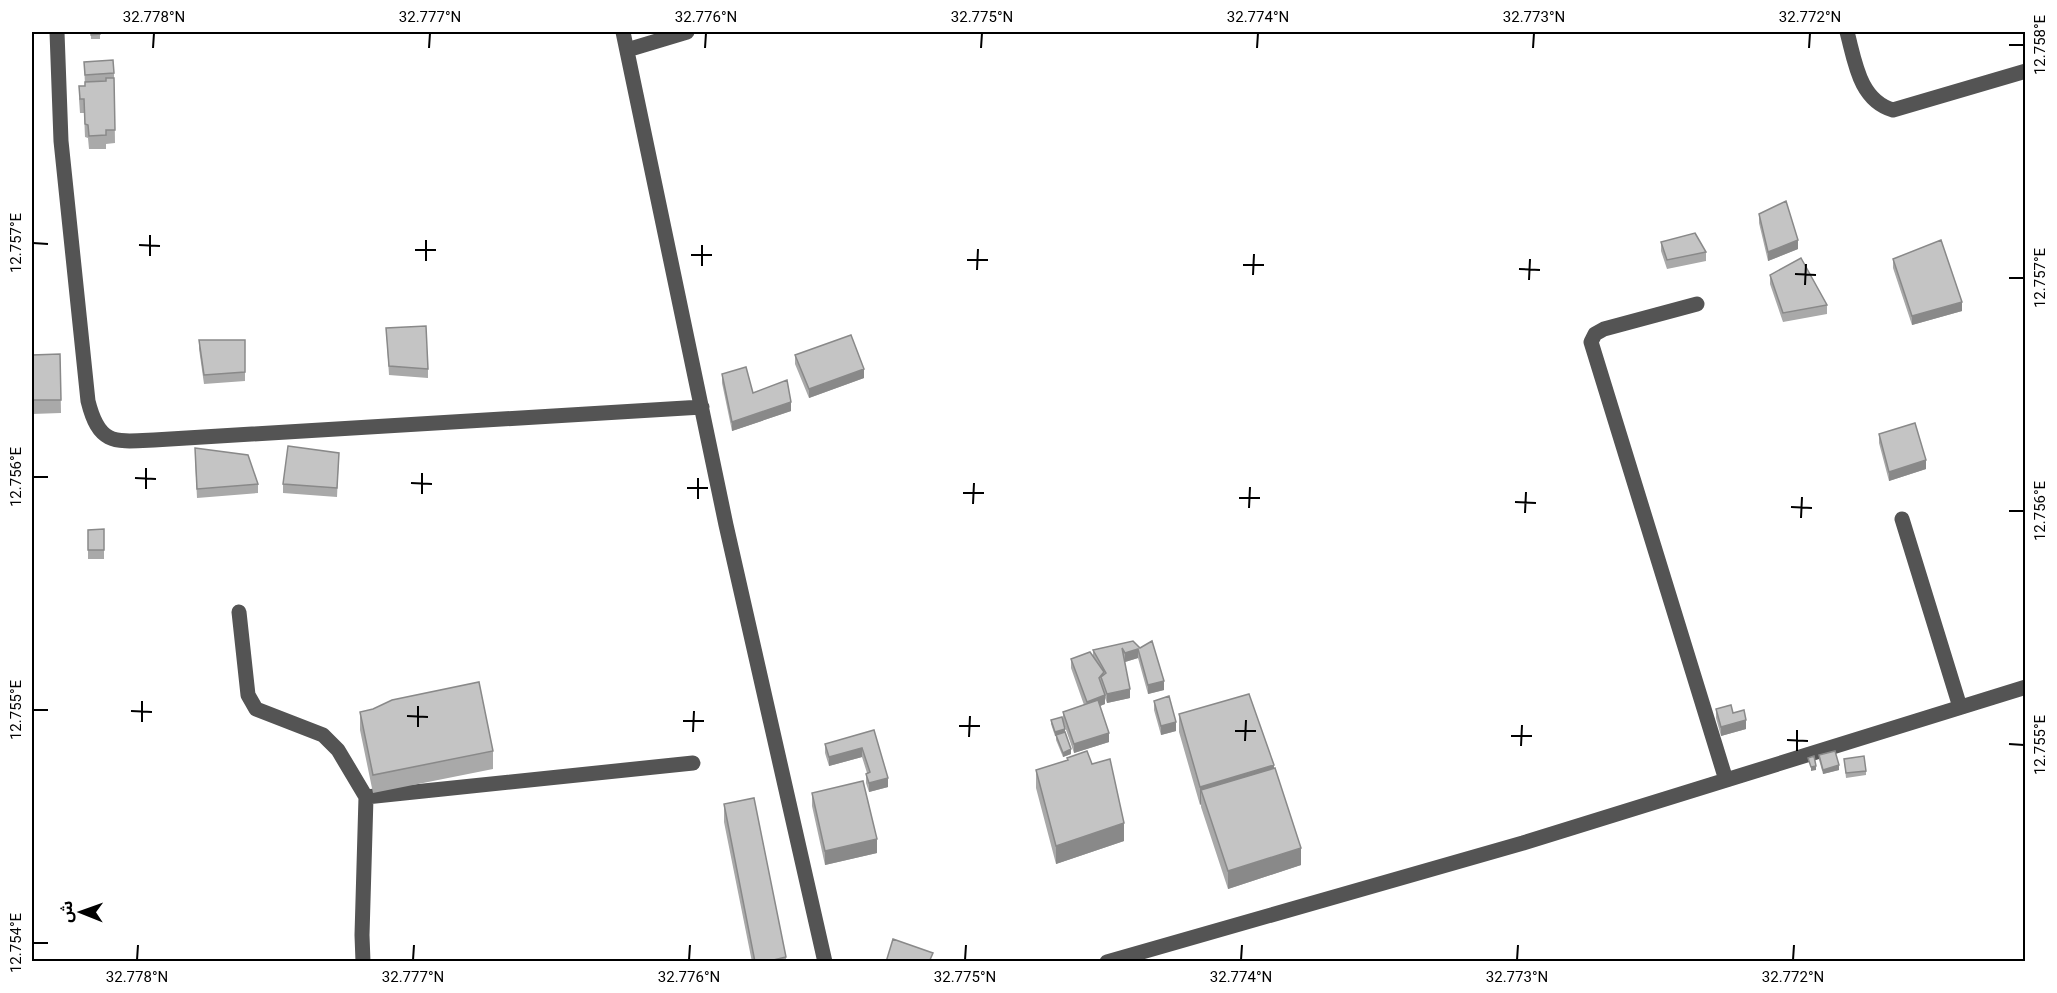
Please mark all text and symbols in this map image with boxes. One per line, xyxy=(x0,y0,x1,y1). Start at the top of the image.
text: 32.778°N xyxy=(123,8,185,26)
text: 32.777°N xyxy=(399,8,461,26)
text: 32.776°N xyxy=(675,8,737,26)
text: 32.775°N xyxy=(951,8,1013,26)
text: 32.774°N xyxy=(1227,8,1289,26)
text: 32.773°N xyxy=(1503,8,1565,26)
text: 32.772°N xyxy=(1779,8,1841,26)
text: 12.758°E xyxy=(2031,14,2049,75)
text: 12.757°E xyxy=(7,212,25,273)
text: 12.757°E xyxy=(2031,247,2049,308)
text: 12.756°E xyxy=(7,446,25,507)
text: 12.756°E xyxy=(2031,480,2049,541)
text: 12.755°E xyxy=(7,679,25,740)
text: 12.755°E xyxy=(2031,714,2049,775)
north arrow xyxy=(51,882,111,942)
text: ش xyxy=(57,901,76,923)
text: 12.754°E xyxy=(7,912,25,973)
text: 32.778°N xyxy=(106,968,168,986)
text: 32.777°N xyxy=(382,968,444,986)
text: 32.776°N xyxy=(658,968,720,986)
text: 32.775°N xyxy=(934,968,996,986)
text: 32.774°N xyxy=(1210,968,1272,986)
text: 32.773°N xyxy=(1486,968,1548,986)
text: 32.772°N xyxy=(1762,968,1824,986)

